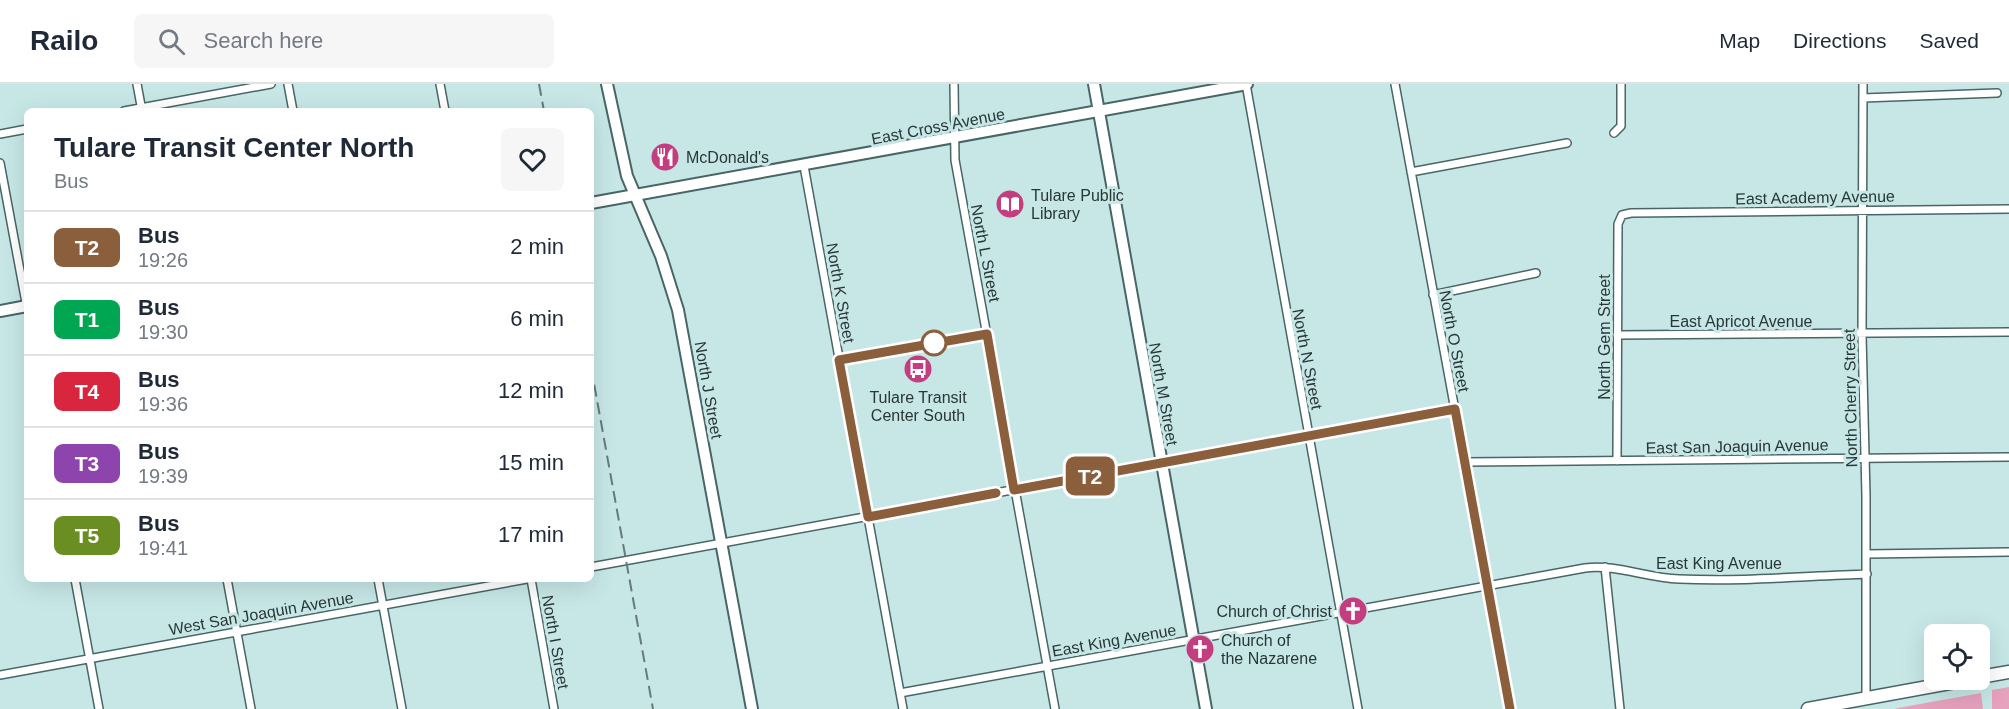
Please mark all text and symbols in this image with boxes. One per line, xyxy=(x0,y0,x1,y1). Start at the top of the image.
search box xyxy=(134,14,554,68)
text: Railo xyxy=(30,25,98,56)
icon: search xyxy=(155,25,188,58)
text: Search here xyxy=(203,28,323,53)
text: Map xyxy=(1719,29,1760,52)
text: Directions xyxy=(1793,29,1886,52)
text: Saved xyxy=(1919,29,1979,52)
street label: East Cross Avenue xyxy=(870,105,1006,148)
button: heart xyxy=(501,128,564,191)
text: Tulare Transit Center North xyxy=(54,132,414,163)
restaurant icon: McDonald's xyxy=(649,141,681,173)
place label: McDonald's xyxy=(686,149,769,166)
text: Bus xyxy=(54,170,88,192)
place label: Tulare Public Library xyxy=(1031,187,1124,222)
library icon: Tulare Public Library xyxy=(994,188,1026,220)
street label: East Academy Avenue xyxy=(1735,188,1895,207)
street label: North L Street xyxy=(968,203,1003,304)
text: Bus xyxy=(138,223,180,248)
text: 2 min xyxy=(510,234,564,259)
text: T2 xyxy=(75,236,99,259)
street label: North K Street xyxy=(823,242,858,345)
text: 19:26 xyxy=(138,249,188,271)
street label: North Gem Street xyxy=(1596,274,1613,400)
street label: North O Street xyxy=(1436,289,1473,394)
text: Bus xyxy=(138,295,180,320)
text: 6 min xyxy=(510,306,564,331)
street label: North N Street xyxy=(1289,307,1326,411)
text: T1 xyxy=(75,308,99,331)
street label: East Apricot Avenue xyxy=(1670,313,1813,330)
text: 19:30 xyxy=(138,321,188,343)
street label: North Cherry Street xyxy=(1841,328,1860,467)
unlabelled marker xyxy=(921,330,947,356)
street label: North J Street xyxy=(692,340,726,441)
street label: North M Street xyxy=(1146,341,1181,447)
bus stop icon: Tulare Transit Center South xyxy=(902,353,934,385)
text: Bus xyxy=(138,367,180,392)
text: 12 min xyxy=(498,378,564,403)
text: T4 xyxy=(75,380,99,403)
place label: Tulare Transit Center South xyxy=(869,389,967,424)
text: 19:36 xyxy=(138,393,188,415)
street label: East San Joaquin Avenue xyxy=(1645,436,1829,457)
text: Bus xyxy=(138,439,180,464)
text: 15 min xyxy=(498,450,564,475)
text: T3 xyxy=(75,452,99,475)
line badge: T2 xyxy=(1063,456,1117,496)
text: 19:39 xyxy=(138,465,188,487)
text: T2 xyxy=(1078,465,1102,488)
text: Bus xyxy=(138,511,180,536)
text: 17 min xyxy=(498,522,564,547)
text: T5 xyxy=(75,524,99,547)
text: 19:41 xyxy=(138,537,188,559)
street label: East King Avenue xyxy=(1656,555,1782,572)
street label: West San Joaquin Avenue xyxy=(167,589,355,638)
street label: North I Street xyxy=(539,594,572,691)
church icon: Church of Christ xyxy=(1337,595,1369,627)
place label: Church of Christ xyxy=(1216,603,1333,620)
street label: East King Avenue xyxy=(1051,621,1178,660)
map controls xyxy=(1924,624,1990,690)
button: locate xyxy=(1924,624,1990,690)
place label: Church of the Nazarene xyxy=(1221,632,1317,667)
church icon: Church of the Nazarene xyxy=(1184,633,1216,665)

